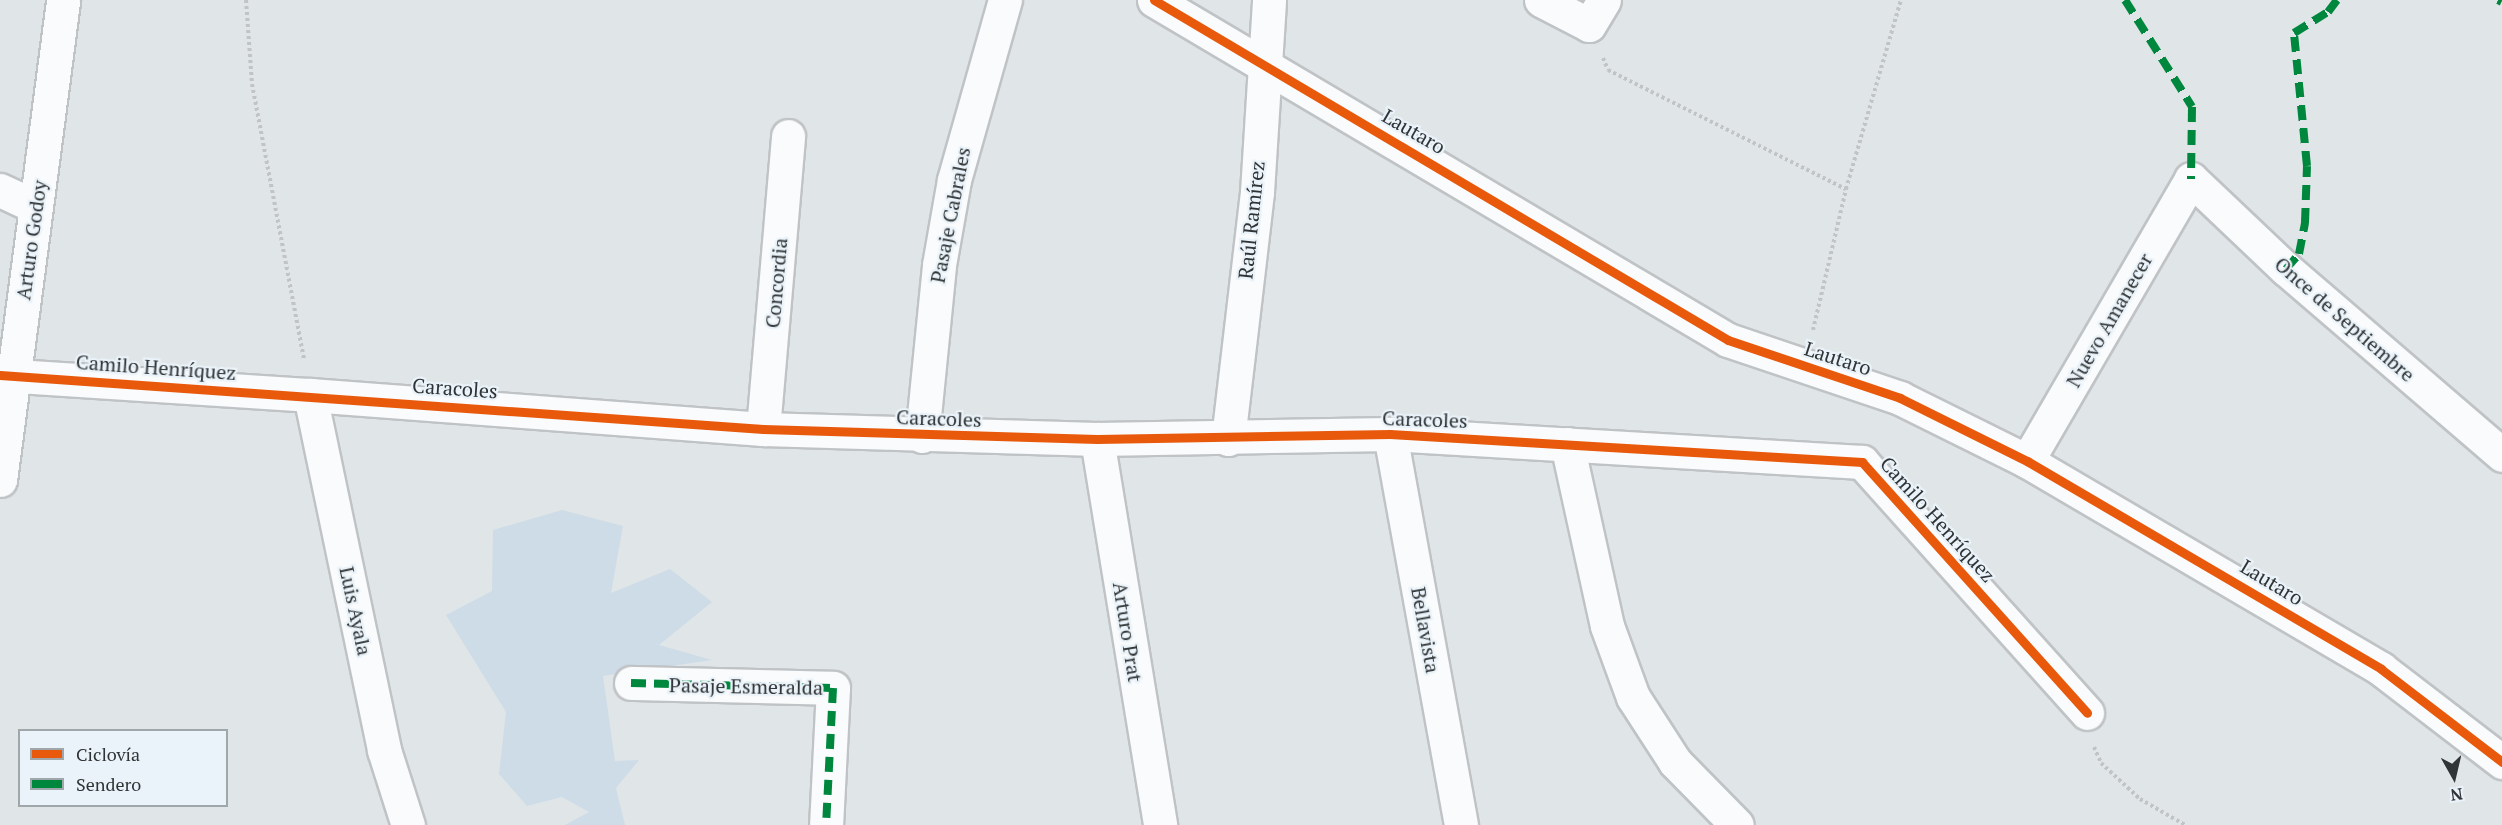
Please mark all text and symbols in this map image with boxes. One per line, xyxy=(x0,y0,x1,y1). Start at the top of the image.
street label: Lautaro xyxy=(1378,103,1450,159)
street label: Pasaje Cabrales xyxy=(925,145,975,285)
street label: Raúl Ramírez xyxy=(1233,160,1269,280)
street label: Arturo Godoy xyxy=(11,179,51,301)
street label: Concordia xyxy=(760,237,792,329)
street label: Nuevo Amanecer xyxy=(2061,249,2157,391)
street label: Once de Septiembre xyxy=(2270,252,2420,386)
street label: Lautaro xyxy=(1802,336,1874,380)
street label: Camilo Henríquez xyxy=(75,349,237,385)
street label: Caracoles xyxy=(412,373,498,403)
street label: Caracoles xyxy=(896,405,982,431)
street label: Caracoles xyxy=(1382,406,1468,432)
street label: Camilo Henríquez xyxy=(1875,451,2001,587)
street label: Lautaro xyxy=(2236,554,2308,610)
street label: Luis Ayala xyxy=(335,564,377,658)
street label: Arturo Prat xyxy=(1108,580,1148,684)
street label: Bellavista xyxy=(1407,585,1445,675)
street label: Pasaje Esmeralda xyxy=(669,673,823,699)
legend xyxy=(18,729,228,807)
text: Ciclovía xyxy=(76,742,140,766)
north arrow xyxy=(2424,747,2484,807)
text: Sendero xyxy=(76,772,141,796)
text: N xyxy=(2449,783,2464,807)

